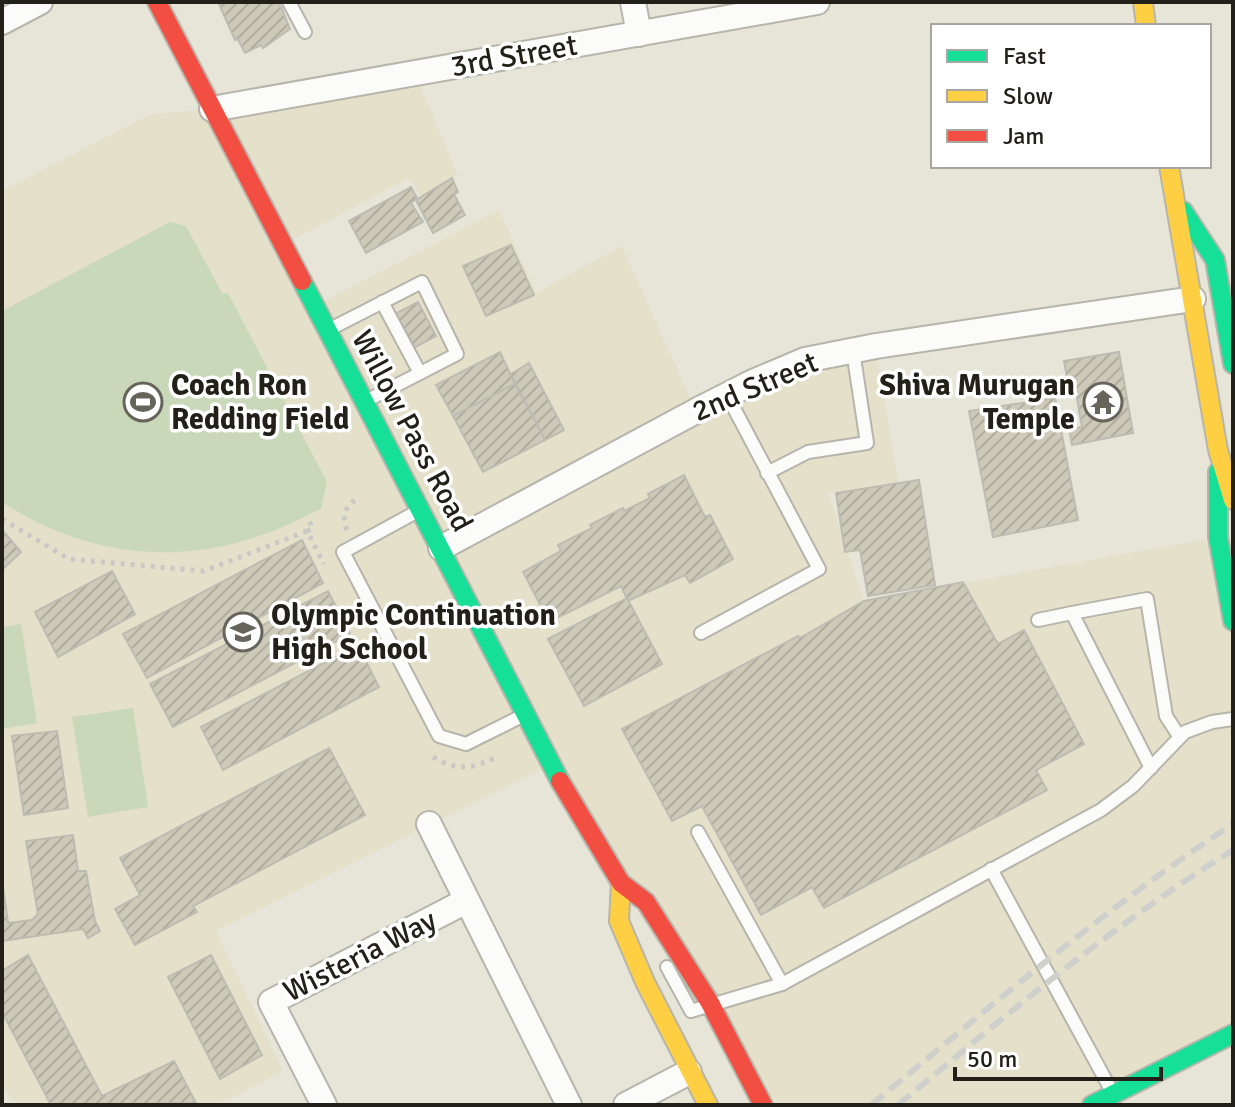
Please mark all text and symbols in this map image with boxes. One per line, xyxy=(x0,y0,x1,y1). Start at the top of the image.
legend xyxy=(931,24,1211,168)
street label: 3rd Street xyxy=(448,27,580,85)
text: Fast xyxy=(1003,41,1046,71)
text: Slow xyxy=(1003,81,1053,111)
text: Jam xyxy=(1003,121,1044,151)
street label: Willow Pass Road xyxy=(343,324,481,538)
street label: 2nd Street xyxy=(686,344,824,430)
place label: Coach Ron Redding Field xyxy=(171,367,349,438)
place label: Shiva Murugan Temple xyxy=(879,367,1075,438)
sports icon: Coach Ron Redding Field xyxy=(122,381,164,423)
temple icon: Shiva Murugan Temple xyxy=(1082,381,1124,423)
place label: Olympic Continuation High School xyxy=(271,597,556,668)
school or university icon: Olympic Continuation High School xyxy=(222,611,264,653)
street label: Wisteria Way xyxy=(277,902,443,1010)
scale bar xyxy=(955,1031,1161,1081)
text: 50 m xyxy=(967,1044,1017,1074)

